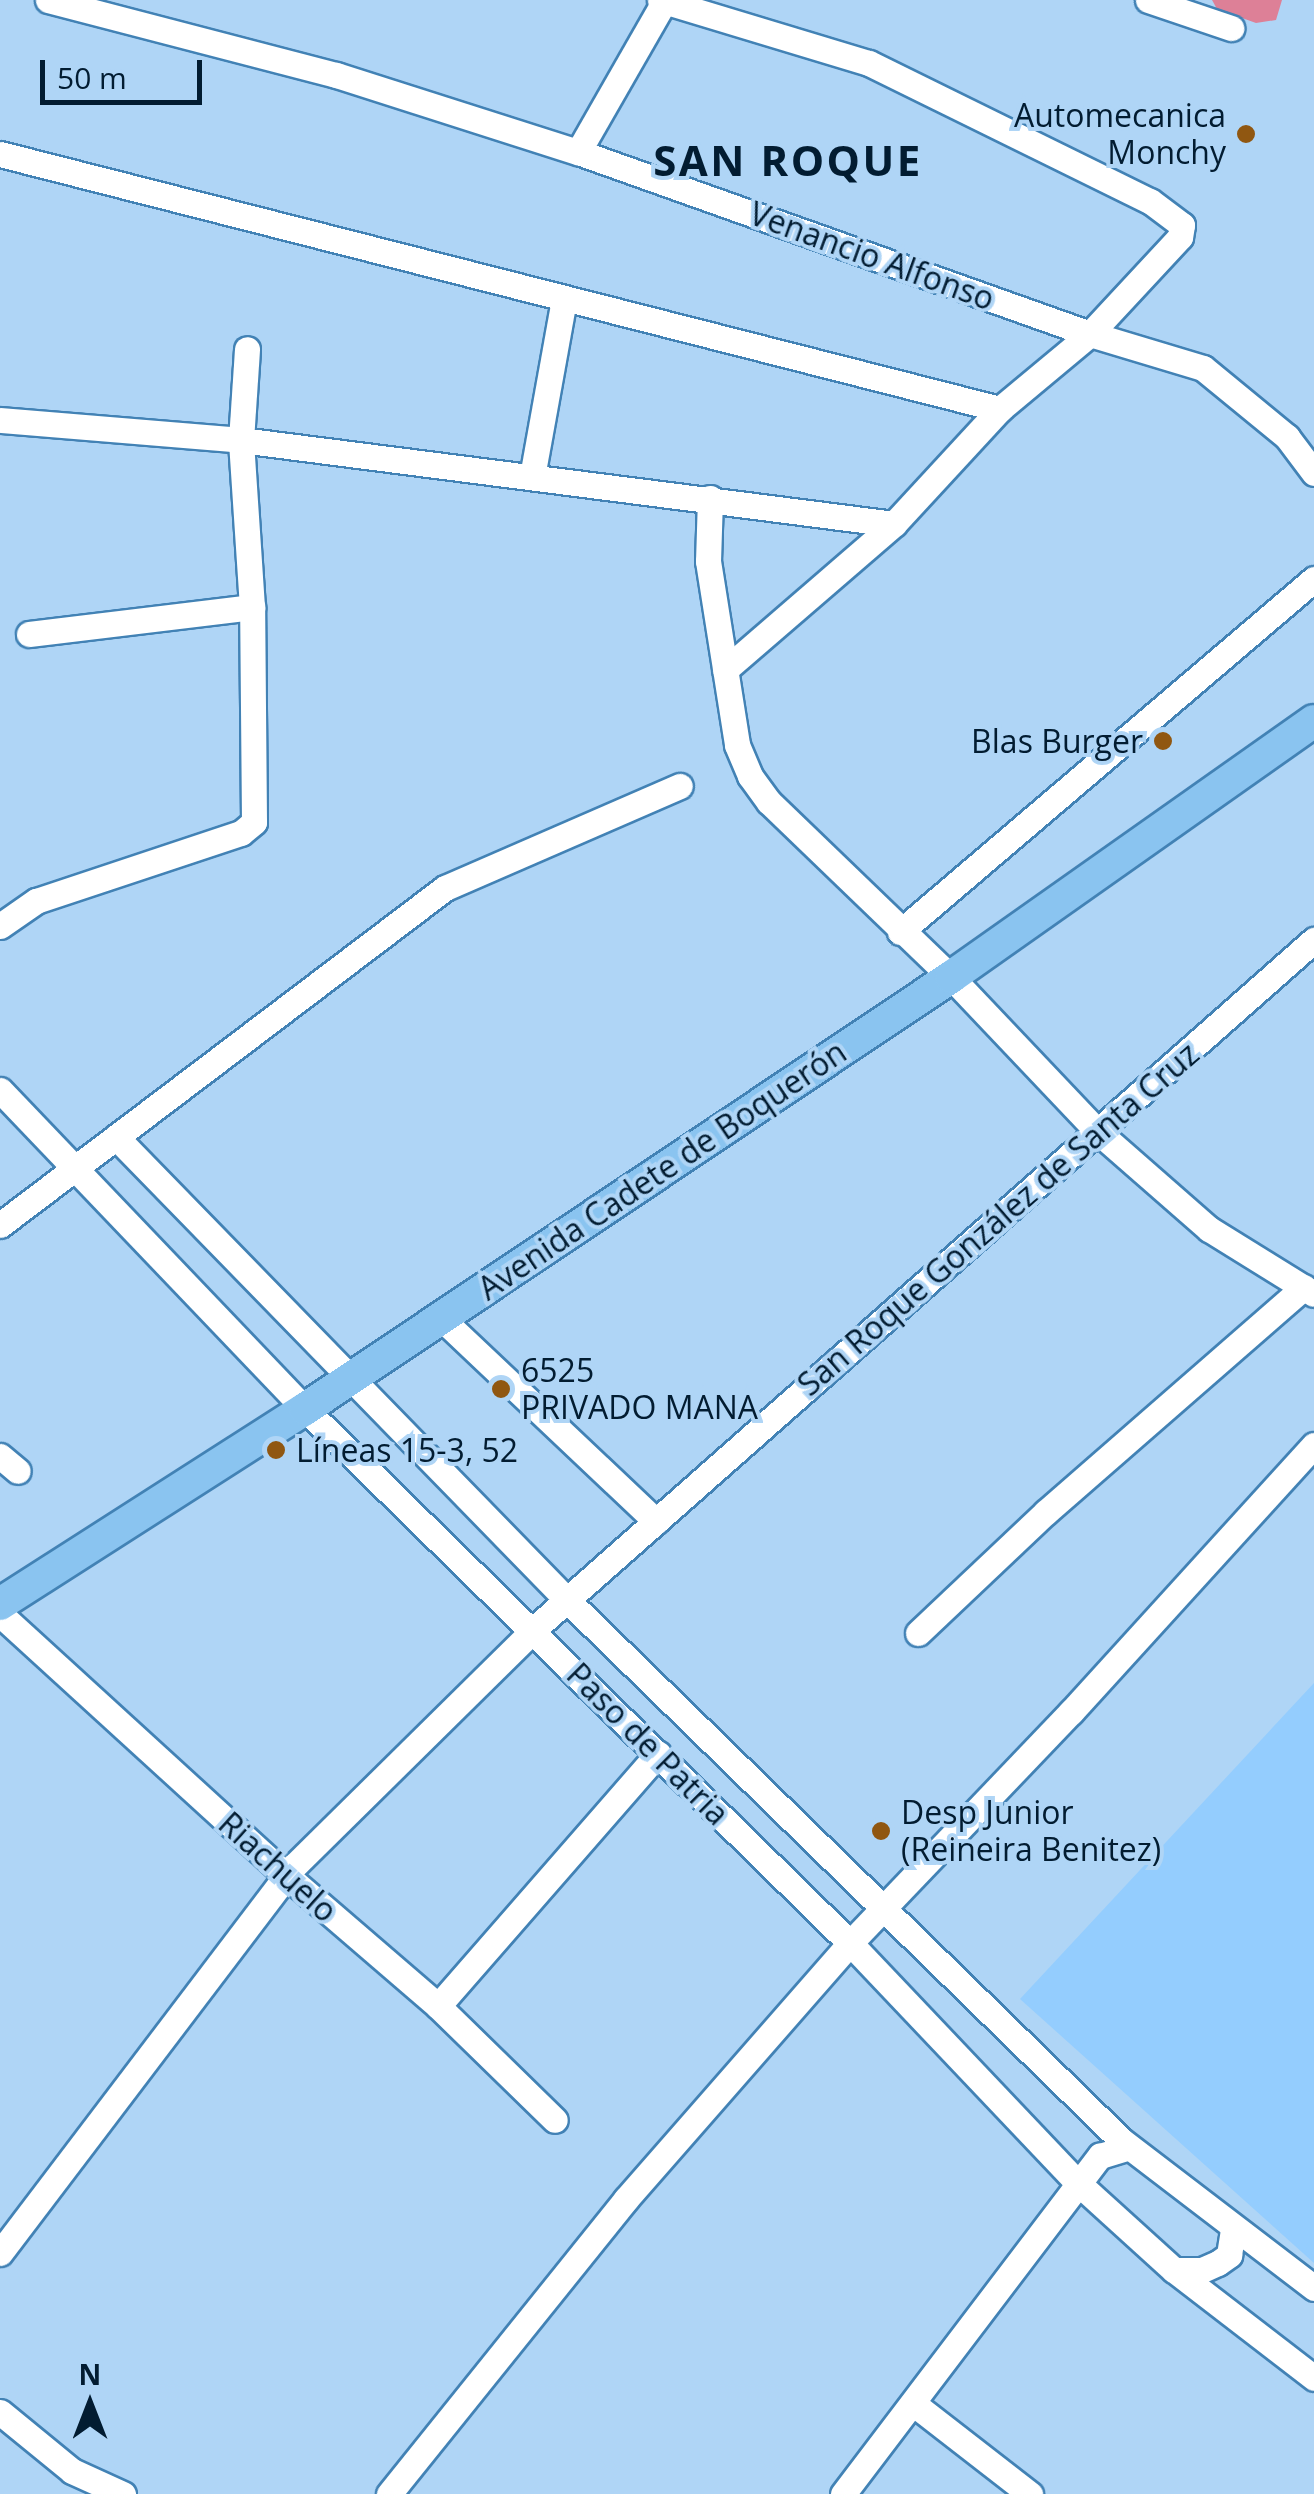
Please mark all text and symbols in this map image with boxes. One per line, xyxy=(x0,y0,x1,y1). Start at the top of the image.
scale bar xyxy=(45,40,208,102)
text: 50 m xyxy=(57,57,127,98)
place label: Automecanica Monchy xyxy=(1014,97,1226,172)
marker: Automecanica Monchy xyxy=(1235,123,1257,145)
district label: SAN ROQUE xyxy=(653,135,923,185)
street label: Venancio Alfonso xyxy=(744,194,1000,318)
place label: Blas Burger xyxy=(971,722,1143,760)
marker: Blas Burger xyxy=(1152,730,1174,752)
street label: Avenida Cadete de Boquerón xyxy=(471,1032,853,1308)
street label: San Roque González de Santa Cruz xyxy=(790,1035,1206,1403)
place label: 6525 PRIVADO MANA xyxy=(521,1352,758,1427)
marker: 6525 PRIVADO MANA xyxy=(490,1378,512,1400)
place label: Líneas 15-3, 52 xyxy=(296,1431,518,1469)
marker: Líneas 15-3, 52 xyxy=(265,1439,287,1461)
street label: Paso de Patria xyxy=(559,1655,737,1833)
place label: Desp Junior (Reineira Benitez) xyxy=(901,1794,1161,1869)
street label: Riachuelo xyxy=(211,1804,345,1930)
marker: Desp Junior (Reineira Benitez) xyxy=(870,1820,892,1842)
north arrow xyxy=(40,2354,140,2454)
text: N xyxy=(79,2355,101,2393)

